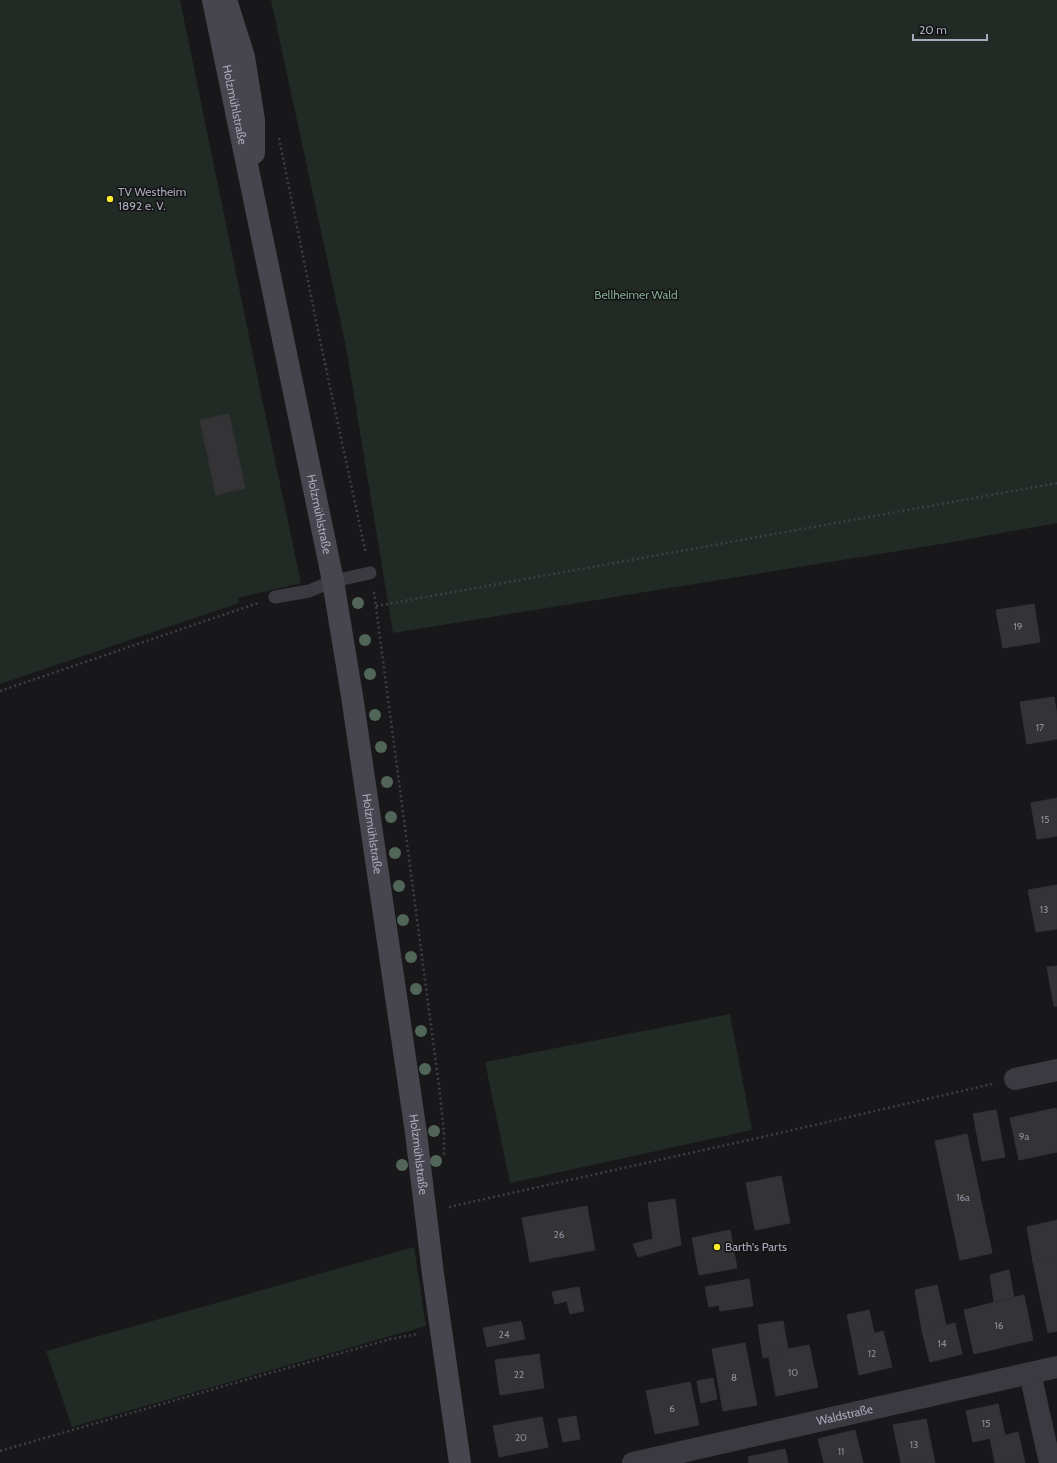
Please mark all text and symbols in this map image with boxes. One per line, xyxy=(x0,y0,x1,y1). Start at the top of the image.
scale bar xyxy=(913,16,987,42)
text: 20 m xyxy=(919,22,947,37)
street label: Holzmühlstraße xyxy=(220,63,251,146)
place label: TV Westheim 1892 e. V. xyxy=(118,184,186,213)
marker: TV Westheim 1892 e. V. xyxy=(105,194,115,204)
park label: Bellheimer Wald xyxy=(594,287,678,302)
street label: Holzmühlstraße xyxy=(304,473,335,555)
house number: 19 xyxy=(1014,620,1023,633)
house number: 17 xyxy=(1036,721,1044,734)
street label: Holzmühlstraße xyxy=(359,792,386,875)
house number: 15 xyxy=(1041,813,1049,826)
house number: 13 xyxy=(1040,903,1048,916)
street label: Holzmühlstraße xyxy=(406,1113,431,1195)
house number: 9a xyxy=(1019,1130,1029,1143)
house number: 16a xyxy=(956,1191,970,1204)
house number: 26 xyxy=(554,1228,565,1241)
place label: Barth's Parts xyxy=(725,1239,787,1254)
marker: Barth's Parts xyxy=(712,1242,722,1252)
house number: 16 xyxy=(995,1319,1004,1332)
house number: 24 xyxy=(498,1328,510,1341)
house number: 14 xyxy=(937,1337,947,1350)
house number: 12 xyxy=(868,1347,876,1360)
house number: 10 xyxy=(788,1366,798,1379)
house number: 22 xyxy=(514,1368,524,1381)
house number: 8 xyxy=(731,1371,737,1384)
street label: Waldstraße xyxy=(815,1401,874,1428)
house number: 6 xyxy=(669,1402,675,1415)
house number: 15 xyxy=(982,1417,990,1430)
house number: 20 xyxy=(515,1431,527,1444)
house number: 13 xyxy=(910,1438,918,1451)
house number: 11 xyxy=(838,1445,844,1458)

